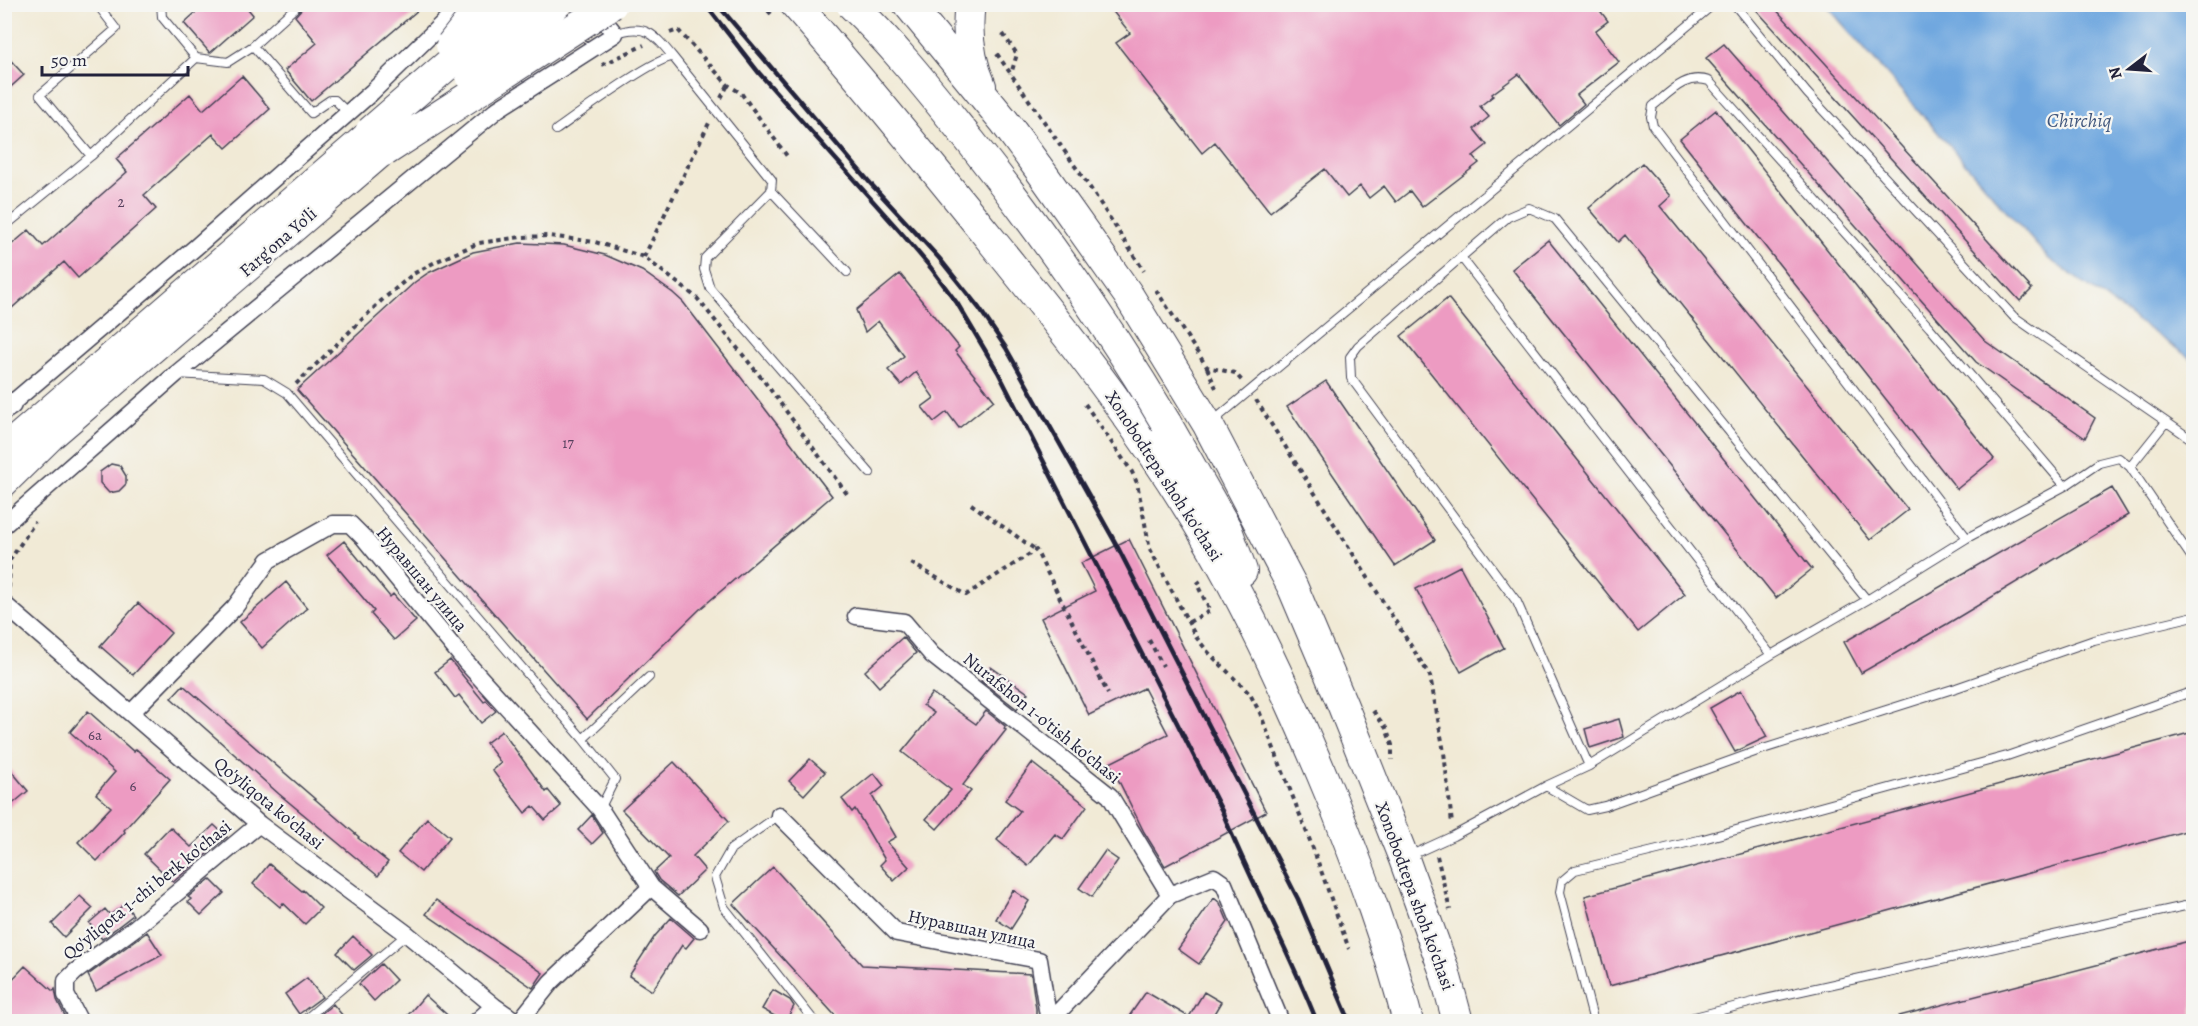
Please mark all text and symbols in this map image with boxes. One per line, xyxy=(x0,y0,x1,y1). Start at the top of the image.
scale bar xyxy=(42,39,188,77)
north arrow xyxy=(2099,39,2159,99)
text: 50 m xyxy=(51,48,87,72)
text: N xyxy=(2103,64,2128,82)
water label: Chirchiq xyxy=(2047,107,2111,134)
house number: 2 xyxy=(117,192,125,212)
street label: Farg'ona Yo'li xyxy=(234,202,322,282)
street label: Xonobodtepa shoh ko'chasi xyxy=(1100,386,1228,566)
house number: 17 xyxy=(562,433,574,453)
street label: Нуравшан улица xyxy=(371,521,474,637)
street label: Nurafshon 1-o'tish ko'chasi xyxy=(958,647,1126,789)
house number: 6a xyxy=(88,725,102,745)
street label: Qo'yliqota ko'chasi xyxy=(209,751,329,855)
house number: 6 xyxy=(130,776,137,796)
street label: Xonobodtepa shoh ko'chasi xyxy=(1370,798,1460,994)
street label: Qo'yliqota 1-chi berk ko'chasi xyxy=(58,814,236,966)
street label: Нуравшан улица xyxy=(906,904,1039,954)

